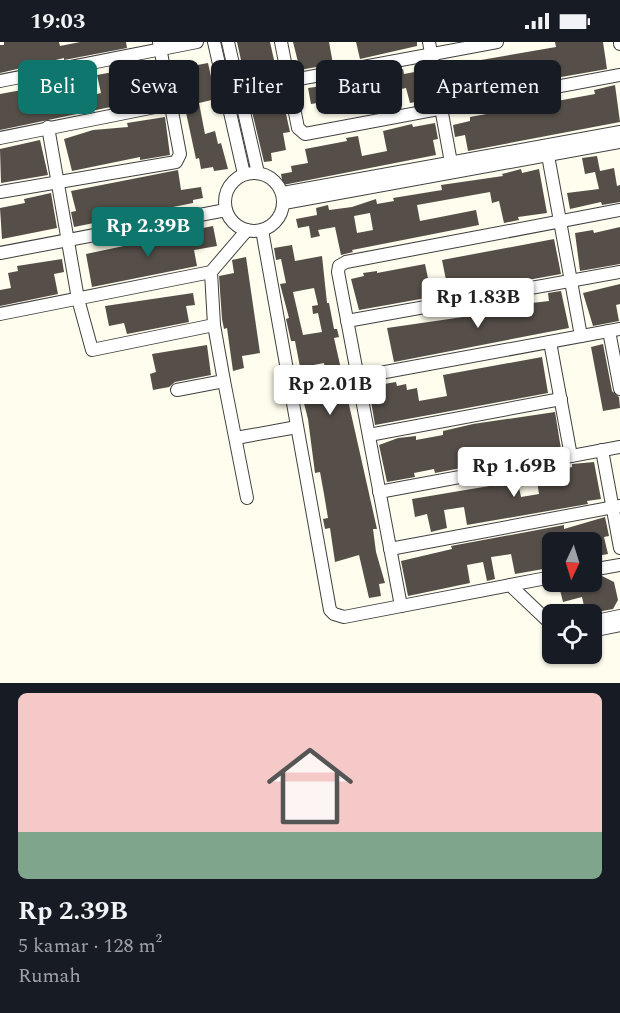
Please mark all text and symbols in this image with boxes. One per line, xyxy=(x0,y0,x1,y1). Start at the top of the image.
text: 19:03 xyxy=(30,5,85,38)
chip: Beli xyxy=(18,60,97,114)
chip: Sewa xyxy=(109,60,199,114)
chip: Filter xyxy=(211,60,304,114)
chip: Baru xyxy=(316,60,402,114)
chip: Apartemen xyxy=(414,60,561,114)
pin: Rp 2.39B xyxy=(86,207,210,258)
text: Rp 2.39B xyxy=(106,211,190,241)
pin: Rp 1.83B xyxy=(416,278,540,329)
text: Rp 1.83B xyxy=(436,282,520,312)
pin: Rp 2.01B xyxy=(268,365,392,416)
text: Rp 2.01B xyxy=(288,369,372,399)
pin: Rp 1.69B xyxy=(452,447,576,498)
text: Rp 1.69B xyxy=(472,451,556,481)
north arrow xyxy=(542,532,602,592)
map controls xyxy=(542,532,602,664)
button: locate xyxy=(542,604,602,664)
icon: home xyxy=(256,732,364,840)
text: Rp 2.39B xyxy=(18,891,128,931)
text: 5 kamar · 128 m² xyxy=(18,931,162,961)
text: Rumah xyxy=(18,961,81,991)

